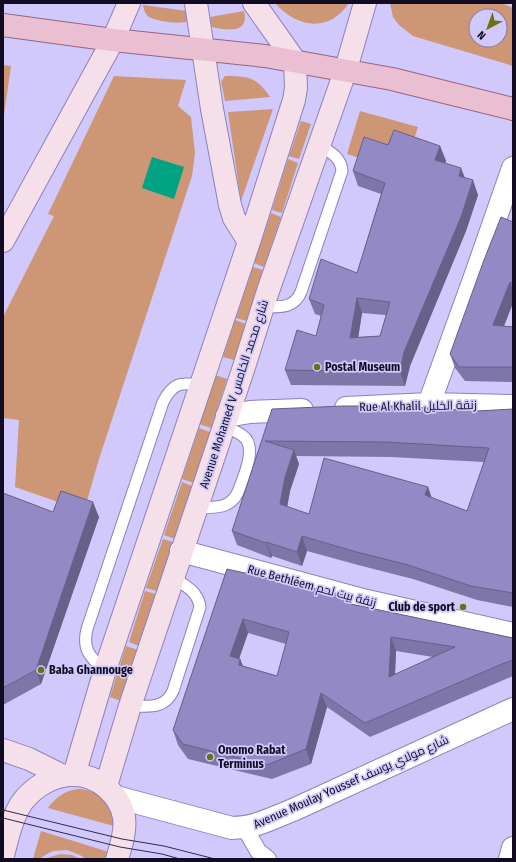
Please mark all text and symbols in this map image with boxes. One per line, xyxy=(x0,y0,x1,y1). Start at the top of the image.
north arrow xyxy=(468,8,508,48)
text: N xyxy=(475,28,489,42)
street label: Avenue Mohamed V شارع محمد الخامس xyxy=(197,298,272,490)
place label: Postal Museum xyxy=(325,360,400,374)
marker: Postal Museum xyxy=(312,362,322,372)
street label: Rue Al Khalil زنقة الخليل xyxy=(359,398,477,414)
street label: Rue Bethléem زنقة بيت لحم xyxy=(246,562,378,611)
place label: Club de sport xyxy=(388,600,456,614)
marker: Club de sport xyxy=(458,602,468,612)
place label: Baba Ghannouge xyxy=(49,663,133,677)
marker: Baba Ghannouge xyxy=(36,665,46,675)
street label: Avenue Moulay Youssef شارع مولاي يوسف xyxy=(251,732,452,834)
place label: Onomo Rabat Terminus xyxy=(218,743,286,771)
marker: Onomo Rabat Terminus xyxy=(205,752,215,762)

